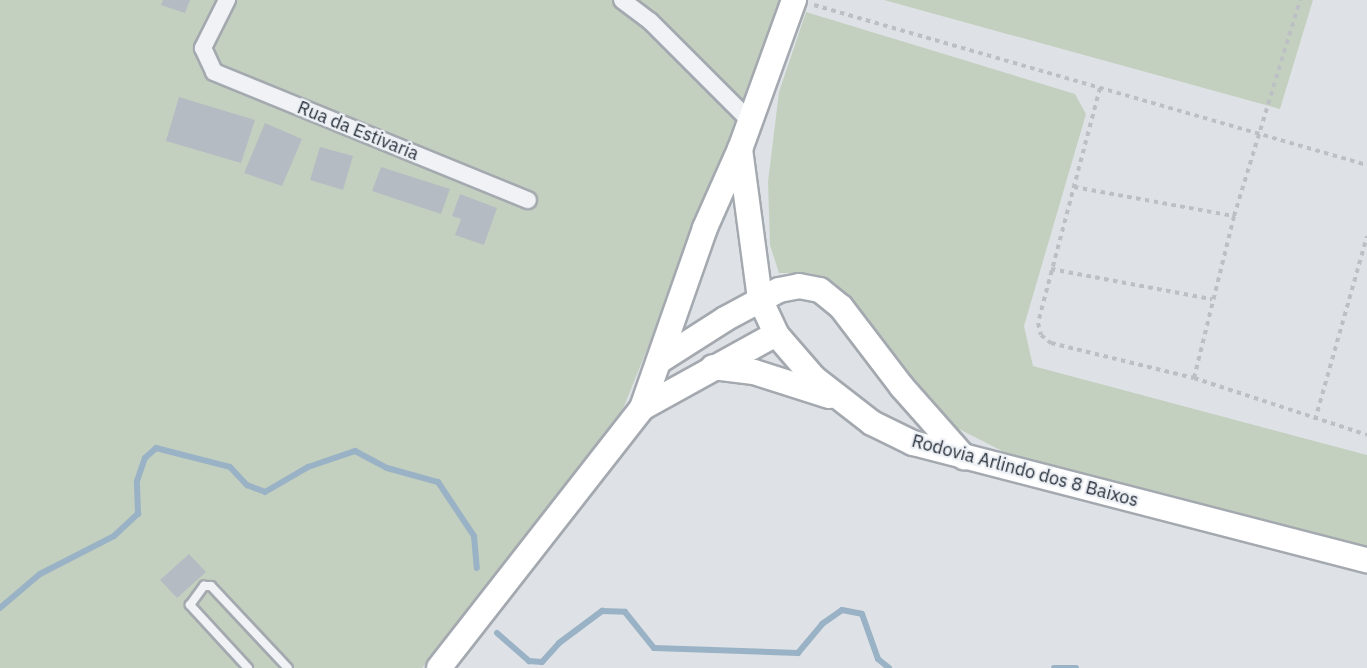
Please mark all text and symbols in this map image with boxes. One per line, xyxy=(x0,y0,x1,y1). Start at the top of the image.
street label: Rua da Estivaria xyxy=(294,97,422,165)
street label: Rodovia Arlindo dos 8 Baixos xyxy=(909,430,1141,512)

